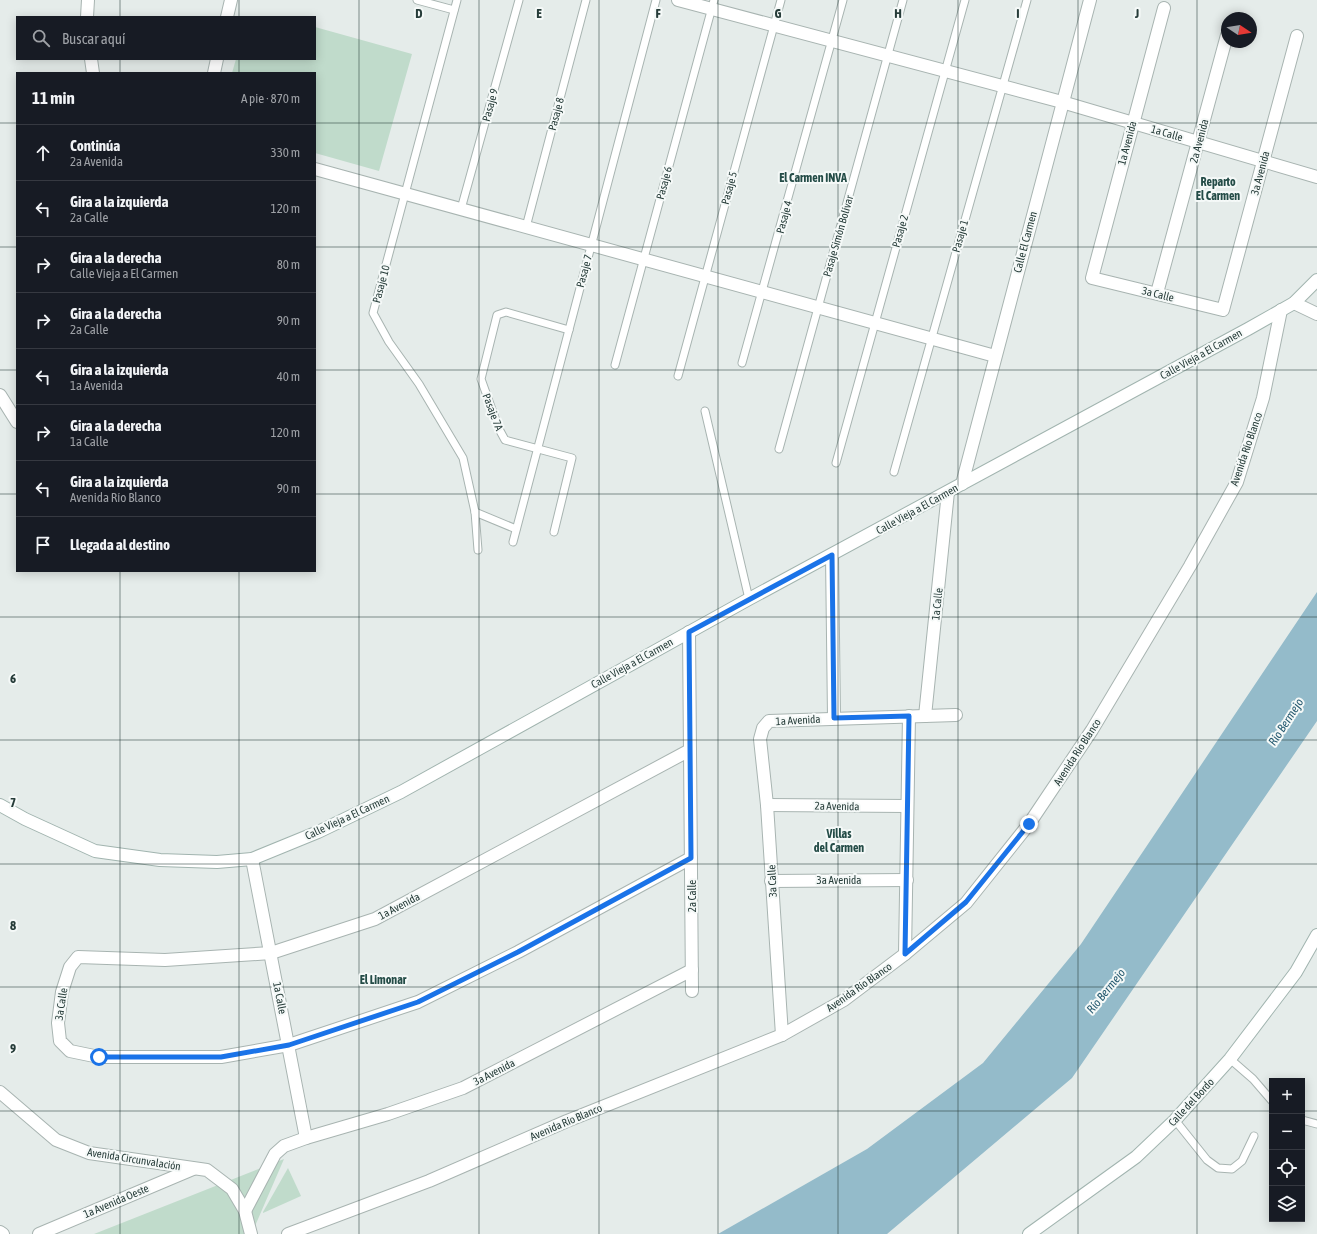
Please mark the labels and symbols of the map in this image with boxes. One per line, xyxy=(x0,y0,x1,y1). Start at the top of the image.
text: D xyxy=(415,6,423,21)
text: E xyxy=(536,6,542,21)
text: F xyxy=(655,6,661,21)
text: G xyxy=(775,6,782,21)
text: H xyxy=(894,6,902,21)
text: I xyxy=(1016,6,1020,21)
text: J xyxy=(1134,6,1139,21)
north arrow xyxy=(1221,12,1257,48)
street label: Pasaje 9 xyxy=(480,87,500,123)
street label: Pasaje 8 xyxy=(546,96,566,132)
street label: 2a Avenida xyxy=(1187,118,1211,164)
street label: 1a Avenida xyxy=(1115,120,1139,166)
street label: 1a Calle xyxy=(1150,123,1184,143)
street label: 3a Avenida xyxy=(1248,150,1272,196)
street label: Pasaje 6 xyxy=(654,165,674,201)
street label: Pasaje 5 xyxy=(719,170,739,206)
district label: El Carmen INVA xyxy=(779,171,847,185)
district label: Reparto El Carmen xyxy=(1196,175,1240,203)
street label: Pasaje Simón Bolívar xyxy=(821,193,856,278)
street label: Pasaje 4 xyxy=(774,199,794,235)
street label: Calle El Carmen xyxy=(1011,210,1039,274)
street label: Pasaje 2 xyxy=(890,213,910,249)
street label: Pasaje 1 xyxy=(950,218,970,254)
street label: Pasaje 7 xyxy=(574,253,594,289)
street label: Pasaje 10 xyxy=(370,264,392,304)
street label: 3a Calle xyxy=(1141,284,1175,304)
street label: Calle Vieja a El Carmen xyxy=(1158,327,1244,381)
street label: Pasaje 7A xyxy=(480,392,506,433)
street label: Avenida Río Blanco xyxy=(1228,411,1264,487)
street label: Calle Vieja a El Carmen xyxy=(874,482,960,536)
street label: 1a Calle xyxy=(929,587,945,621)
street label: Calle Vieja a El Carmen xyxy=(589,636,675,690)
text: 6 xyxy=(10,671,16,686)
water label: Río Bermejo xyxy=(1266,696,1307,748)
street label: 1a Avenida xyxy=(775,713,821,727)
street label: Avenida Río Blanco xyxy=(1051,716,1103,788)
street label: Calle Vieja a El Carmen xyxy=(303,792,391,842)
text: 7 xyxy=(10,795,16,810)
street label: 2a Avenida xyxy=(815,800,859,812)
route end xyxy=(1020,815,1038,833)
district label: Villas del Carmen xyxy=(814,827,864,855)
street label: 3a Calle xyxy=(765,864,779,898)
street label: 3a Avenida xyxy=(817,874,861,886)
street label: 2a Calle xyxy=(686,880,698,912)
street label: 1a Avenida xyxy=(376,890,422,922)
text: 8 xyxy=(10,918,16,933)
street label: Avenida Río Blanco xyxy=(824,960,894,1014)
water label: Río Bermejo xyxy=(1084,966,1128,1016)
district label: El Limonar xyxy=(360,973,407,987)
street label: 1a Calle xyxy=(271,981,289,1015)
street label: 3a Calle xyxy=(53,987,69,1021)
text: 9 xyxy=(10,1041,16,1056)
route start xyxy=(90,1048,108,1066)
street label: 3a Avenida xyxy=(471,1056,517,1088)
street label: Calle del Bordo xyxy=(1166,1076,1216,1128)
street label: Avenida Río Blanco xyxy=(528,1101,604,1143)
street label: Avenida Circunvalación xyxy=(86,1146,182,1172)
street label: 1a Avenida Oeste xyxy=(82,1182,150,1220)

